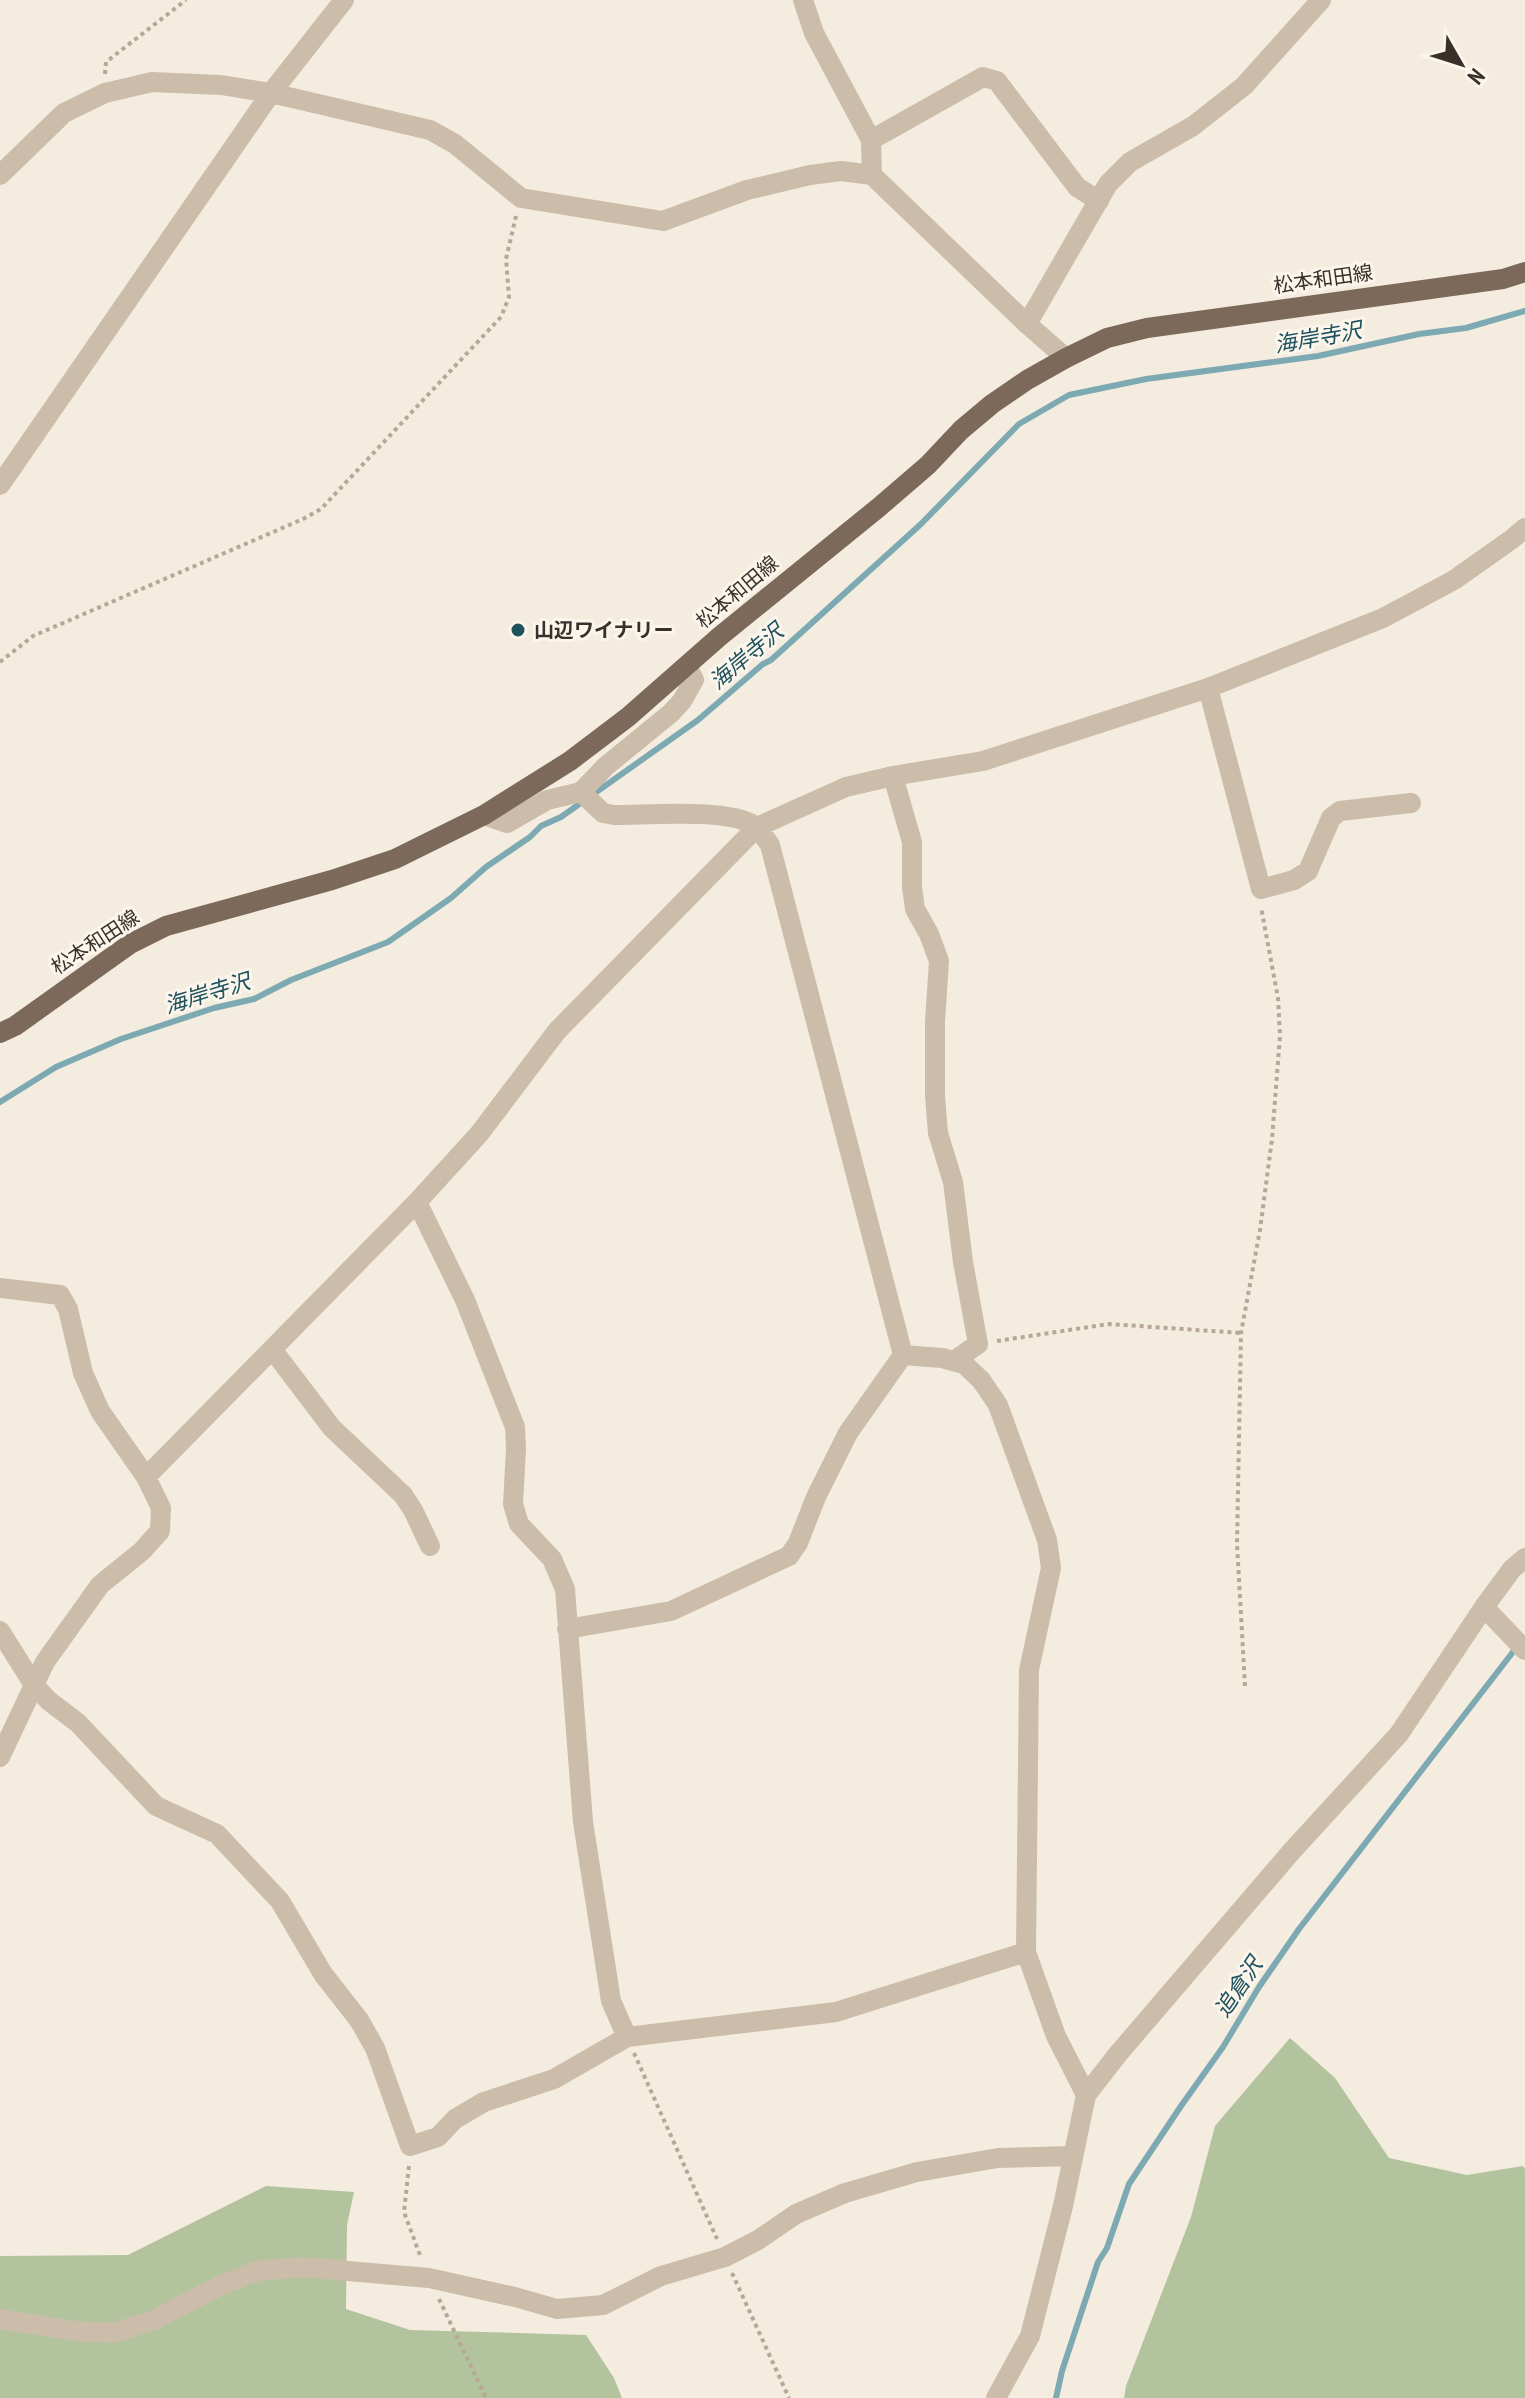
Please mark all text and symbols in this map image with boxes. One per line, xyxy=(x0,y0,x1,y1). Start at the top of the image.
north arrow xyxy=(1421,24,1501,104)
text: N xyxy=(1462,63,1491,90)
street label: 松本和田線 xyxy=(1272,259,1374,299)
water label: 海岸寺沢 xyxy=(1272,315,1367,358)
street label: 松本和田線 xyxy=(690,550,784,634)
water label: 海岸寺沢 xyxy=(703,615,791,695)
place label: 山辺ワイナリー xyxy=(534,617,674,643)
marker: 山辺ワイナリー xyxy=(509,621,527,639)
street label: 松本和田線 xyxy=(46,904,144,980)
water label: 海岸寺沢 xyxy=(161,966,256,1019)
water label: 追倉沢 xyxy=(1208,1949,1270,2022)

